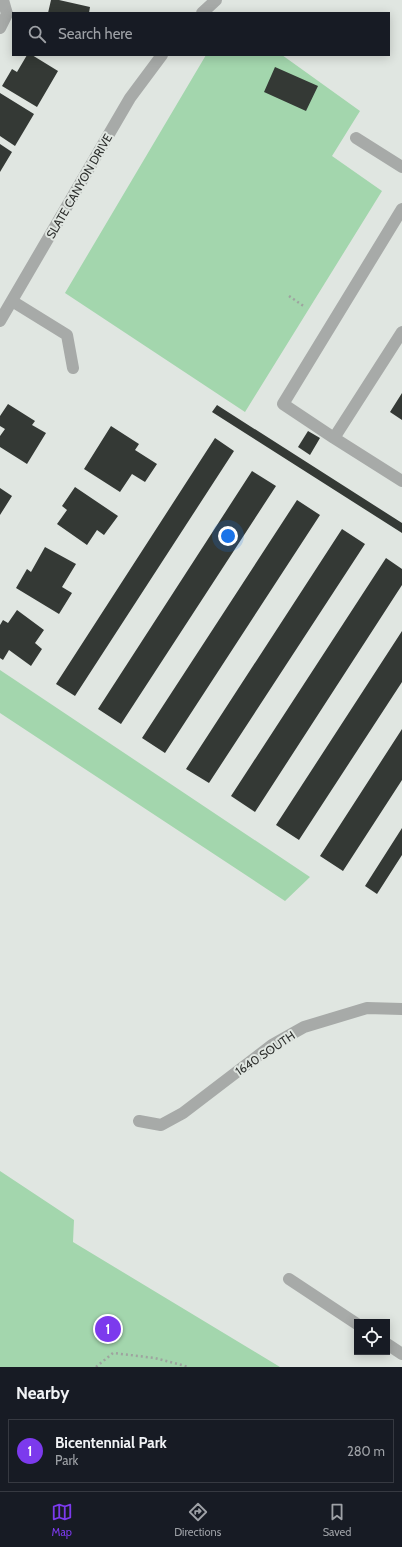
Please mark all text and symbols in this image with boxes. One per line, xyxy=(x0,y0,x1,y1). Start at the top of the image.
search box xyxy=(12,12,390,56)
icon: search xyxy=(26,23,48,45)
text: Search here xyxy=(58,25,133,43)
street label: SLATE CANYON DRIVE xyxy=(43,131,115,241)
your location xyxy=(218,526,238,546)
street label: 1640 SOUTH xyxy=(232,1028,298,1078)
pin: 1 xyxy=(95,1314,121,1344)
map controls xyxy=(354,1319,390,1355)
button: locate xyxy=(354,1319,390,1355)
text: Nearby xyxy=(16,1383,69,1403)
text: Bicentennial Park xyxy=(55,1434,167,1452)
text: 1 xyxy=(28,1443,32,1459)
text: 280 m xyxy=(347,1443,385,1459)
text: Park xyxy=(55,1452,78,1468)
tab: Map xyxy=(51,1501,73,1539)
tab: Directions xyxy=(174,1501,221,1539)
tab: Saved xyxy=(323,1501,351,1539)

